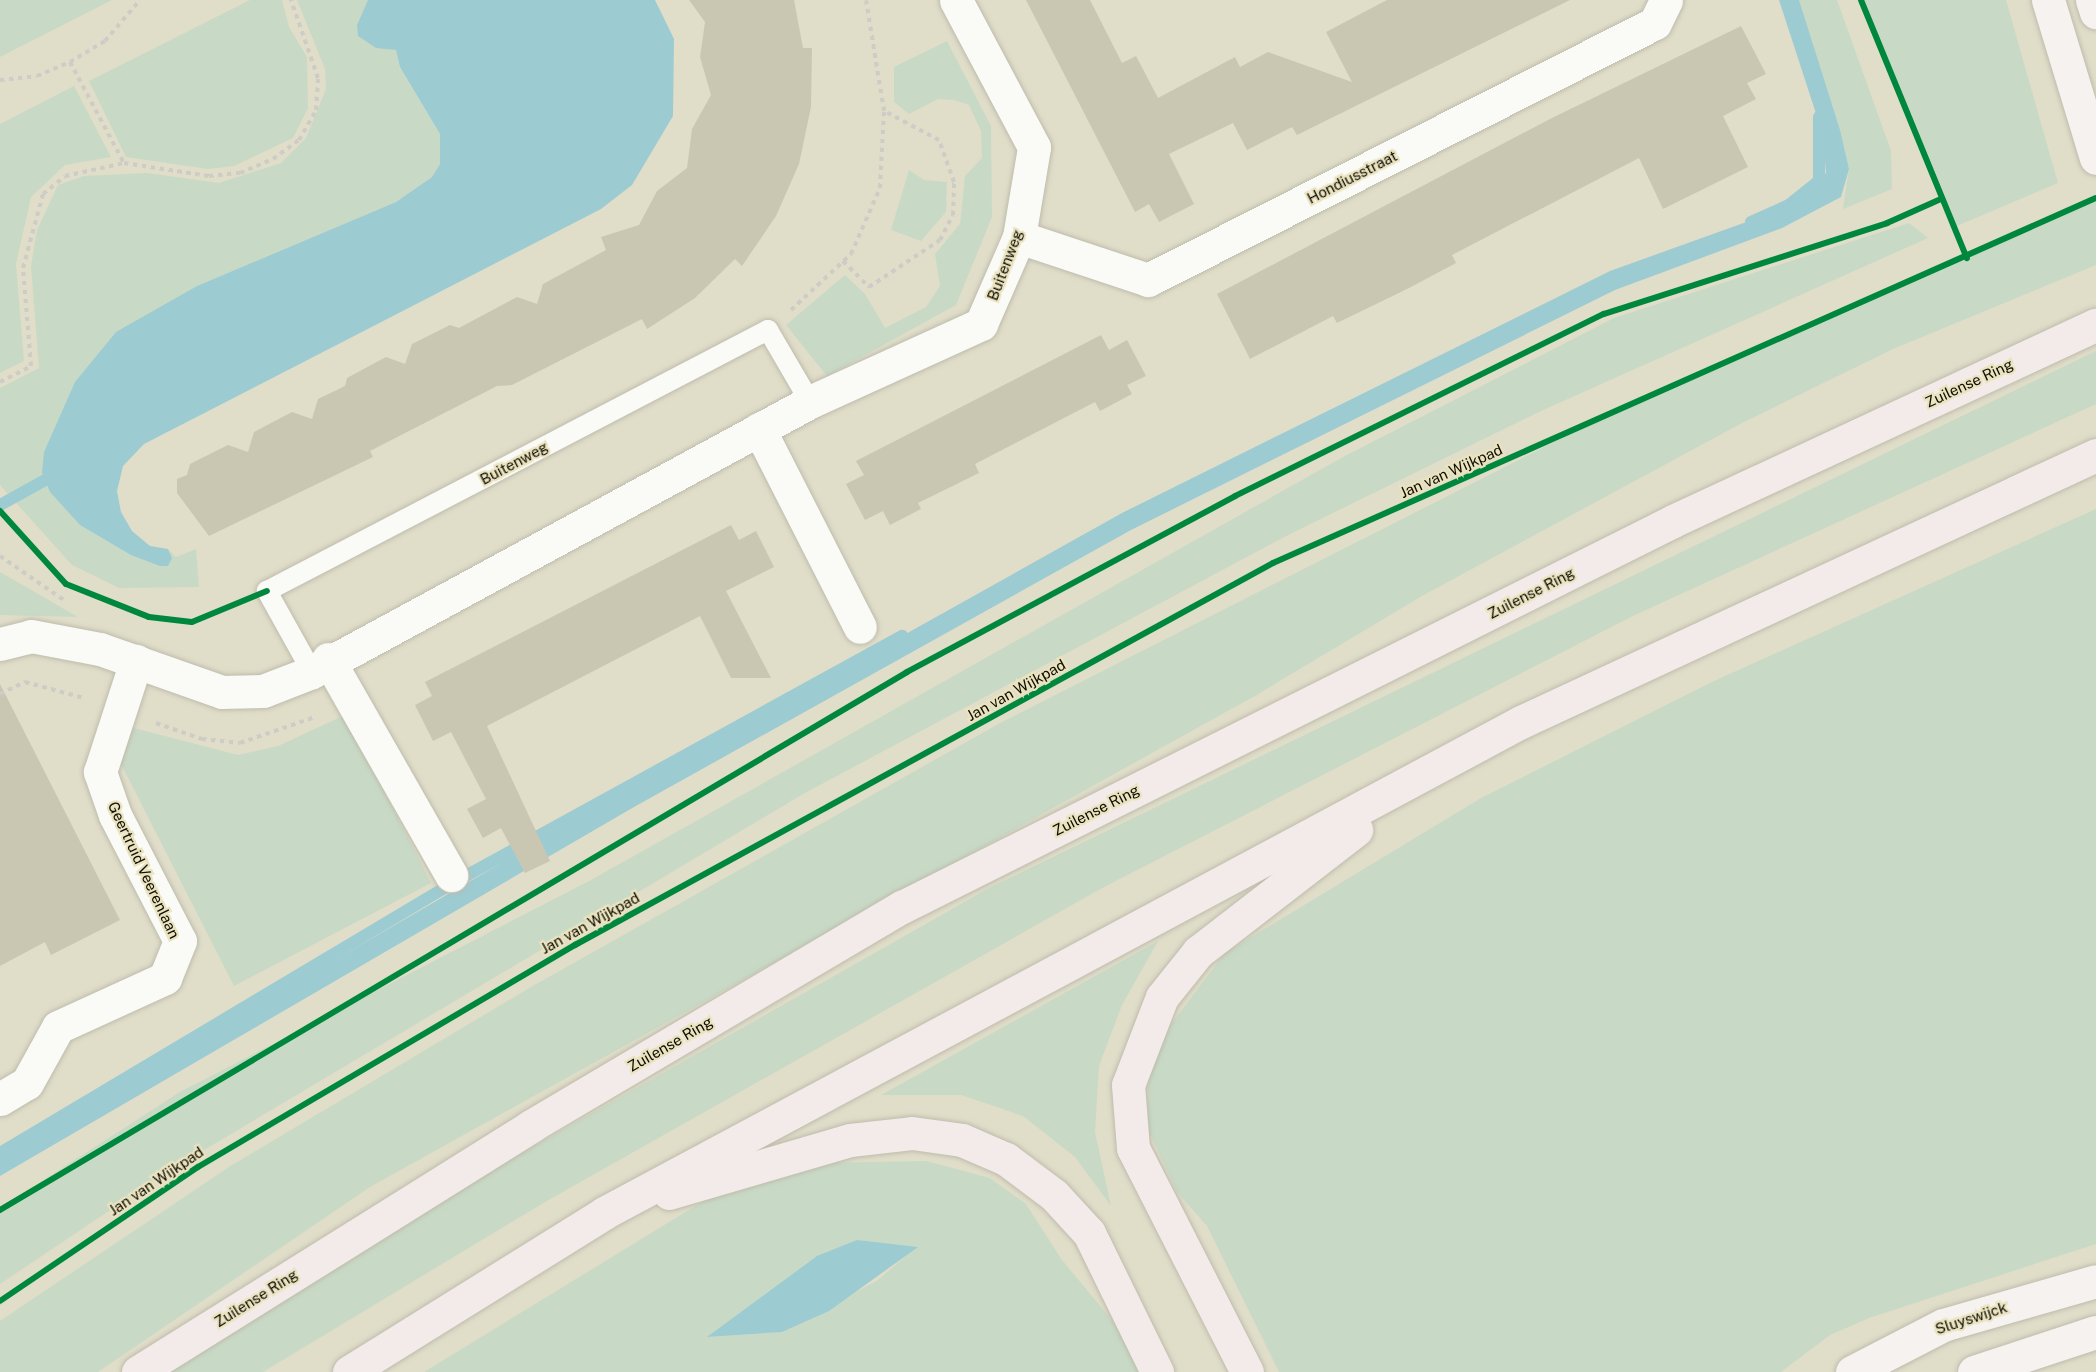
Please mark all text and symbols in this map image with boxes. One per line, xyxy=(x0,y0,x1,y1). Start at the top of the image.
street label: Hondiusstraat xyxy=(1304,147,1400,207)
street label: Buitenweg xyxy=(983,227,1027,303)
street label: Zuilense Ring xyxy=(1922,355,2016,411)
street label: Buitenweg xyxy=(477,438,551,488)
street label: Jan van Wijkpad xyxy=(1397,440,1505,502)
street label: Zuilense Ring xyxy=(1485,563,1577,623)
street label: Jan van Wijkpad xyxy=(963,655,1069,725)
street label: Zuilense Ring xyxy=(1050,780,1142,840)
street label: Geertruid Veerenlaan xyxy=(104,798,184,942)
street label: Jan van Wijkpad xyxy=(537,888,643,958)
street label: Zuilense Ring xyxy=(624,1012,716,1076)
street label: Jan van Wijkpad xyxy=(105,1143,207,1219)
street label: Zuilense Ring xyxy=(211,1265,301,1331)
street label: Sluyswijck xyxy=(1933,1298,2009,1338)

